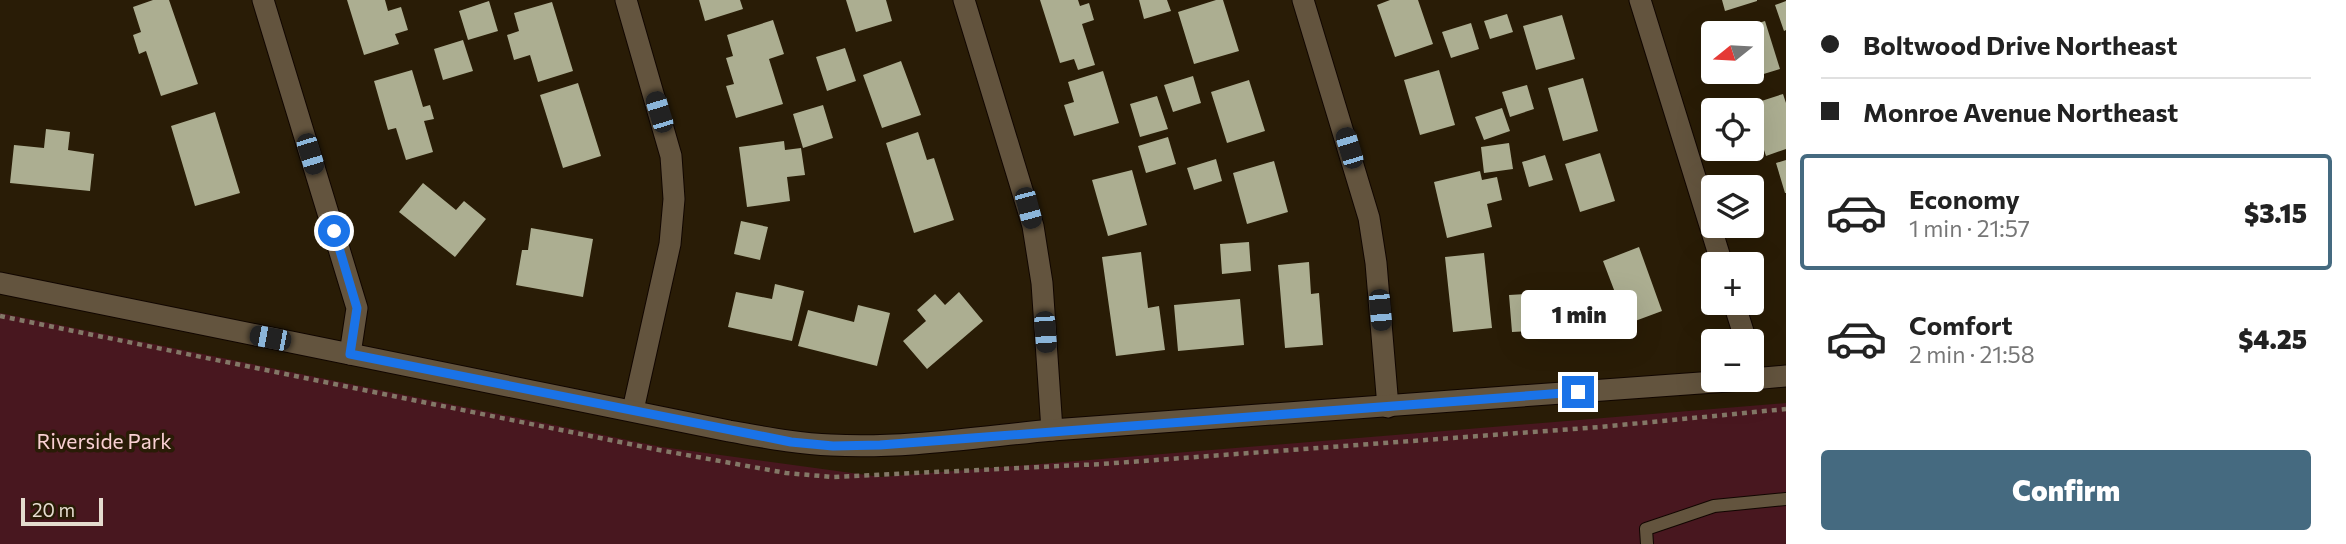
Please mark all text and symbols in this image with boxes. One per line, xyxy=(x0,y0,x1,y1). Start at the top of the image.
north arrow xyxy=(1701,21,1764,84)
map controls xyxy=(1701,21,1764,392)
text: Boltwood Drive Northeast xyxy=(1863,29,2177,60)
car xyxy=(643,89,676,135)
text: Monroe Avenue Northeast xyxy=(1863,96,2178,127)
button: locate xyxy=(1701,98,1764,161)
car xyxy=(1333,125,1366,171)
car xyxy=(294,131,327,177)
button: layers xyxy=(1701,175,1764,238)
icon: car xyxy=(1825,181,1888,244)
text: Economy xyxy=(1909,183,2020,214)
car xyxy=(1013,185,1044,231)
text: $3.15 xyxy=(2244,197,2307,228)
text: 1 min · 21:57 xyxy=(1909,214,2030,242)
route start xyxy=(318,215,350,247)
button: + xyxy=(1701,252,1764,315)
car xyxy=(1368,288,1393,332)
callout: 1 min xyxy=(1520,290,1636,340)
text: 1 min xyxy=(1551,300,1607,328)
icon: car xyxy=(1825,307,1888,370)
text: Comfort xyxy=(1909,309,2012,340)
car xyxy=(1034,310,1057,354)
text: $4.25 xyxy=(2238,323,2307,354)
car xyxy=(248,324,293,352)
button: − xyxy=(1701,329,1764,392)
text: 2 min · 21:58 xyxy=(1909,340,2035,368)
route end xyxy=(1562,376,1594,408)
park label: Riverside Park xyxy=(36,428,172,453)
button: Confirm xyxy=(1821,450,2311,530)
scale bar xyxy=(21,495,103,527)
text: 20 m xyxy=(32,498,75,521)

